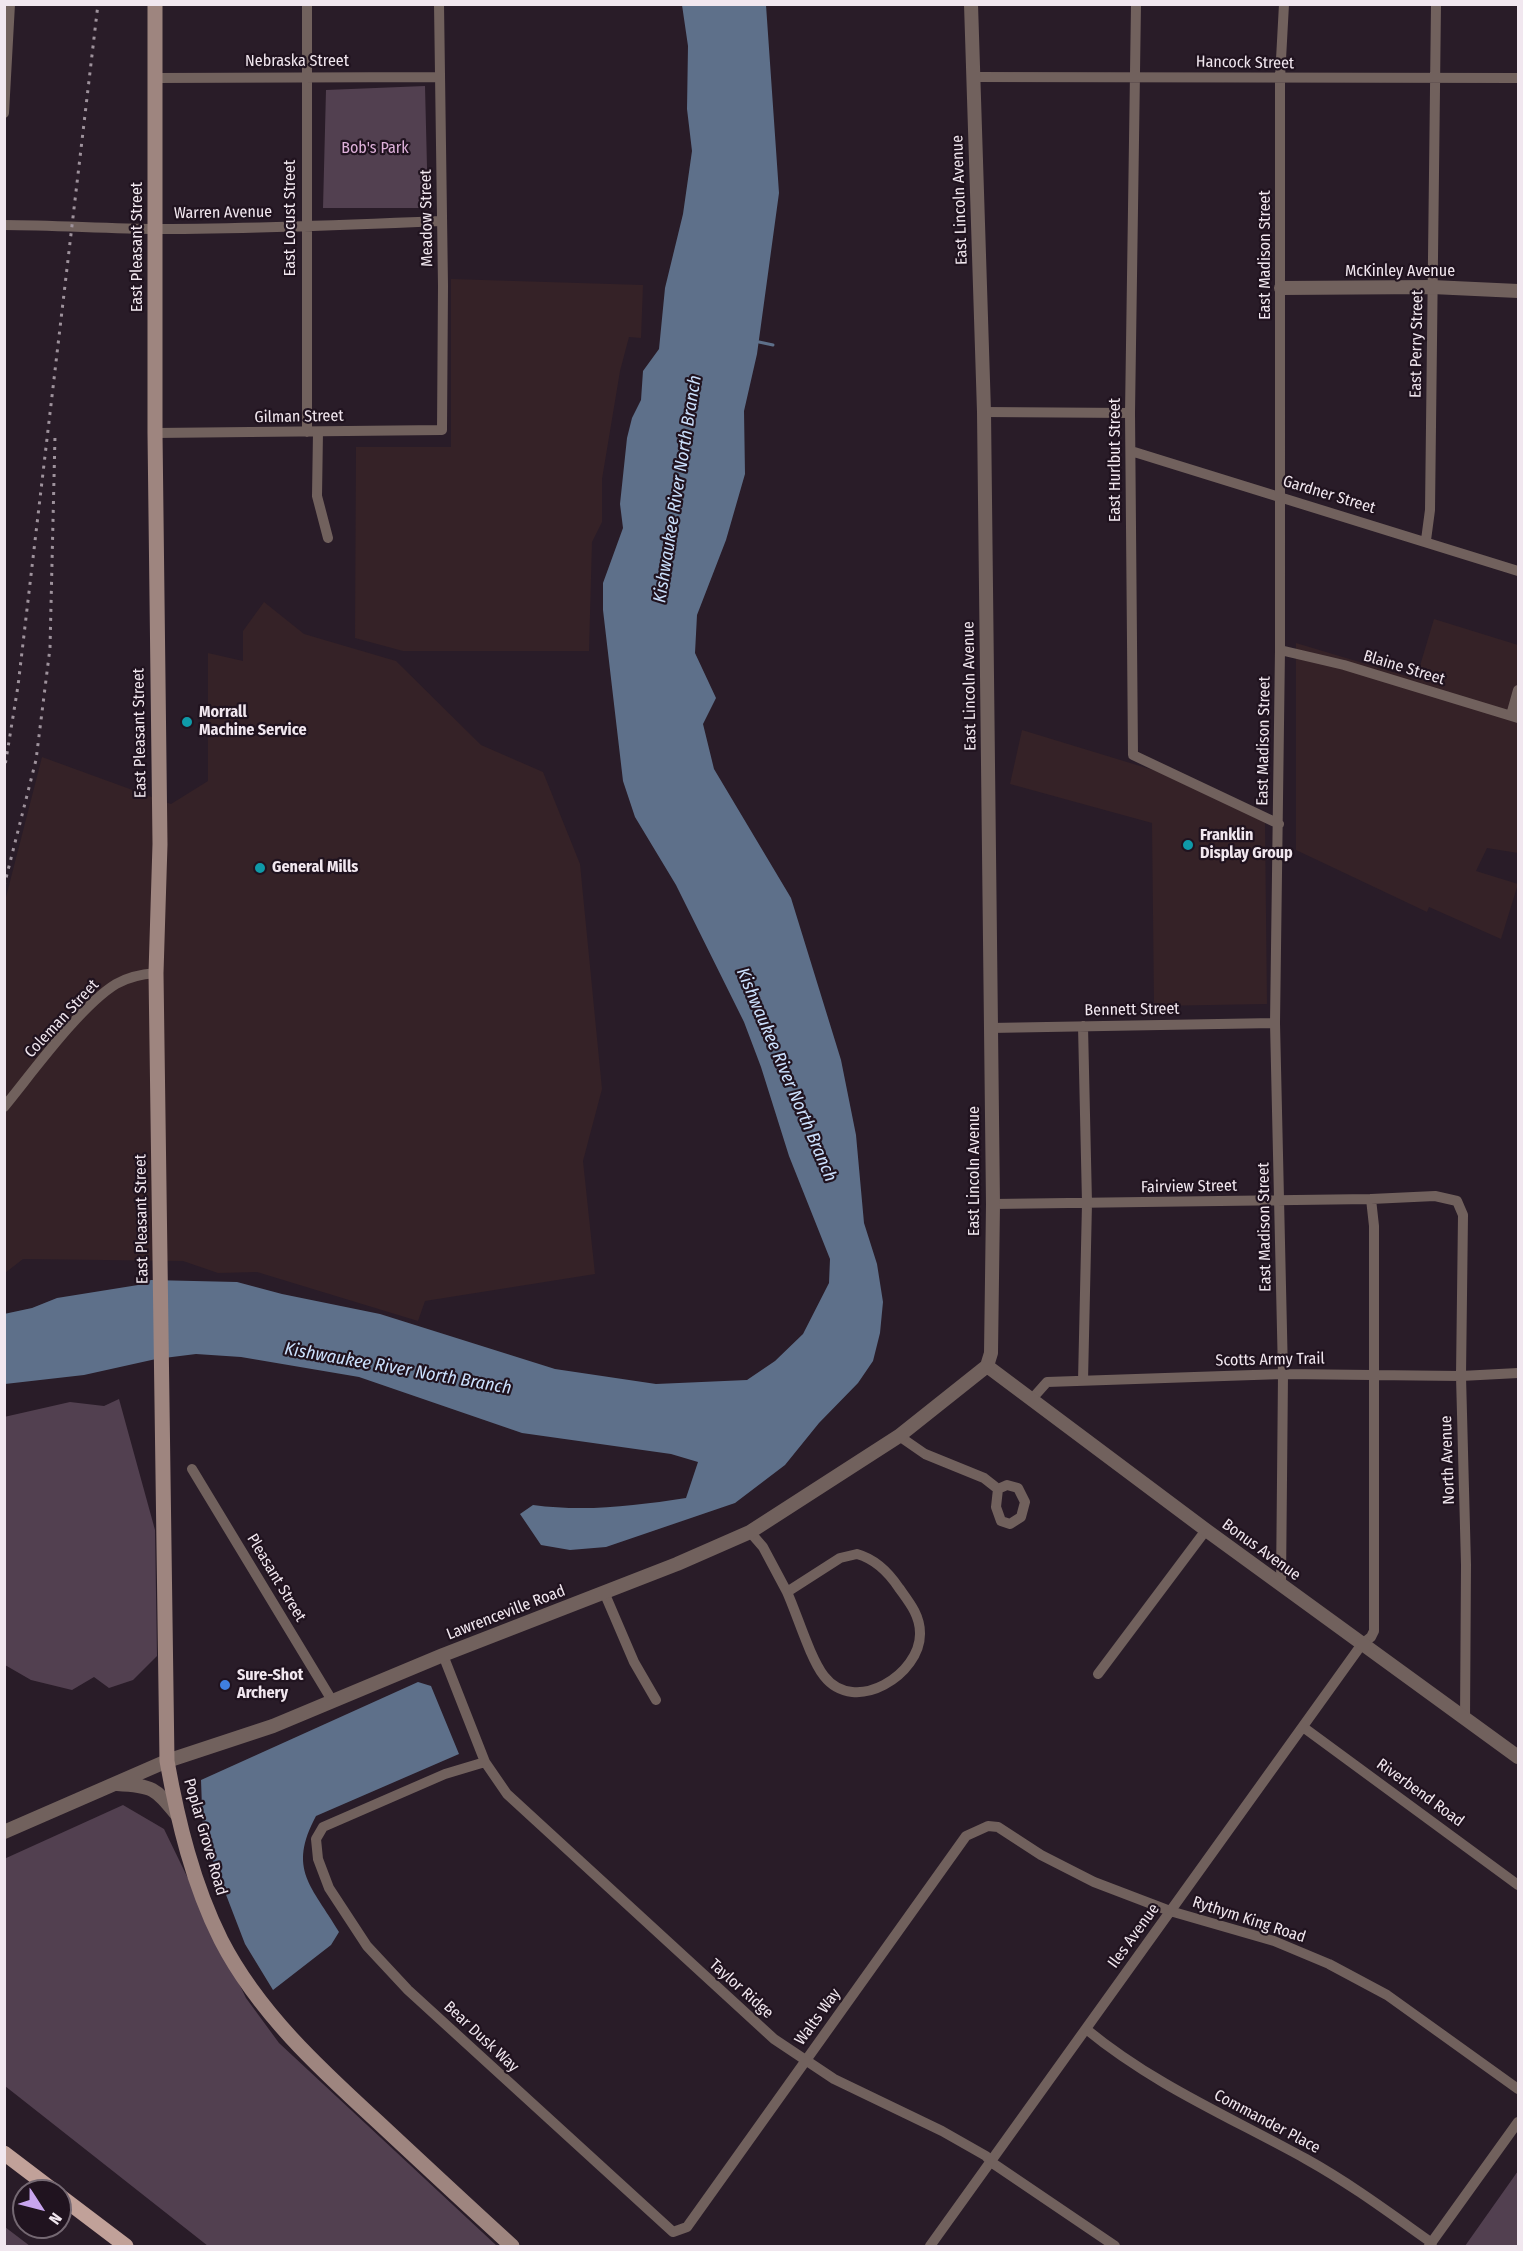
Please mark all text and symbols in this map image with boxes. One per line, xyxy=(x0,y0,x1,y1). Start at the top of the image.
street label: Nebraska Street xyxy=(245,52,349,72)
street label: Hancock Street xyxy=(1196,53,1294,73)
street label: East Lincoln Avenue xyxy=(948,135,972,265)
park label: Bob's Park xyxy=(341,139,409,159)
street label: East Locust Street xyxy=(281,160,301,276)
street label: Meadow Street xyxy=(417,169,437,267)
street label: East Pleasant Street xyxy=(128,182,148,312)
street label: East Madison Street xyxy=(1256,190,1276,320)
street label: Warren Avenue xyxy=(174,203,272,223)
street label: McKinley Avenue xyxy=(1345,262,1455,282)
street label: East Perry Street xyxy=(1406,290,1428,398)
water label: Kishwaukee River North Branch xyxy=(649,374,707,604)
street label: East Hurlbut Street xyxy=(1106,398,1126,522)
street label: Gilman Street xyxy=(254,407,344,427)
street label: Gardner Street xyxy=(1280,472,1378,518)
street label: East Lincoln Avenue xyxy=(959,621,981,751)
street label: Blaine Street xyxy=(1361,647,1447,689)
street label: East Pleasant Street xyxy=(129,668,151,798)
street label: East Madison Street xyxy=(1253,676,1275,806)
place label: Morrall Machine Service xyxy=(199,703,307,741)
marker: Morrall Machine Service xyxy=(180,715,194,729)
place label: Franklin Display Group xyxy=(1200,826,1293,864)
marker: Franklin Display Group xyxy=(1181,838,1195,852)
place label: General Mills xyxy=(272,858,358,878)
marker: General Mills xyxy=(253,861,267,875)
water label: Kishwaukee River North Branch xyxy=(731,965,841,1185)
street label: Coleman Street xyxy=(21,976,103,1062)
street label: Bennett Street xyxy=(1084,1000,1180,1020)
street label: East Lincoln Avenue xyxy=(965,1106,985,1236)
street label: East Pleasant Street xyxy=(131,1154,153,1284)
street label: East Madison Street xyxy=(1254,1162,1276,1292)
street label: Fairview Street xyxy=(1141,1177,1237,1197)
water label: Kishwaukee River North Branch xyxy=(283,1338,513,1400)
street label: Scotts Army Trail xyxy=(1215,1349,1325,1371)
street label: North Avenue xyxy=(1437,1415,1459,1505)
street label: Bonus Avenue xyxy=(1218,1515,1304,1585)
street label: Pleasant Street xyxy=(242,1531,310,1625)
street label: Lawrenceville Road xyxy=(444,1582,568,1644)
place label: Sure-Shot Archery xyxy=(237,1666,303,1704)
marker: Sure-Shot Archery xyxy=(218,1678,232,1692)
street label: Riverbend Road xyxy=(1372,1755,1468,1831)
street label: Poplar Grove Road xyxy=(179,1776,231,1898)
street label: Rythym King Road xyxy=(1190,1893,1308,1947)
street label: Iles Avenue xyxy=(1104,1900,1164,1972)
street label: Taylor Ridge xyxy=(705,1955,777,2023)
street label: Walts Way xyxy=(791,1985,845,2049)
street label: Bear Dusk Way xyxy=(439,1997,523,2077)
street label: Commander Place xyxy=(1211,2086,1323,2158)
north arrow xyxy=(12,2179,72,2239)
text: N xyxy=(45,2209,66,2228)

